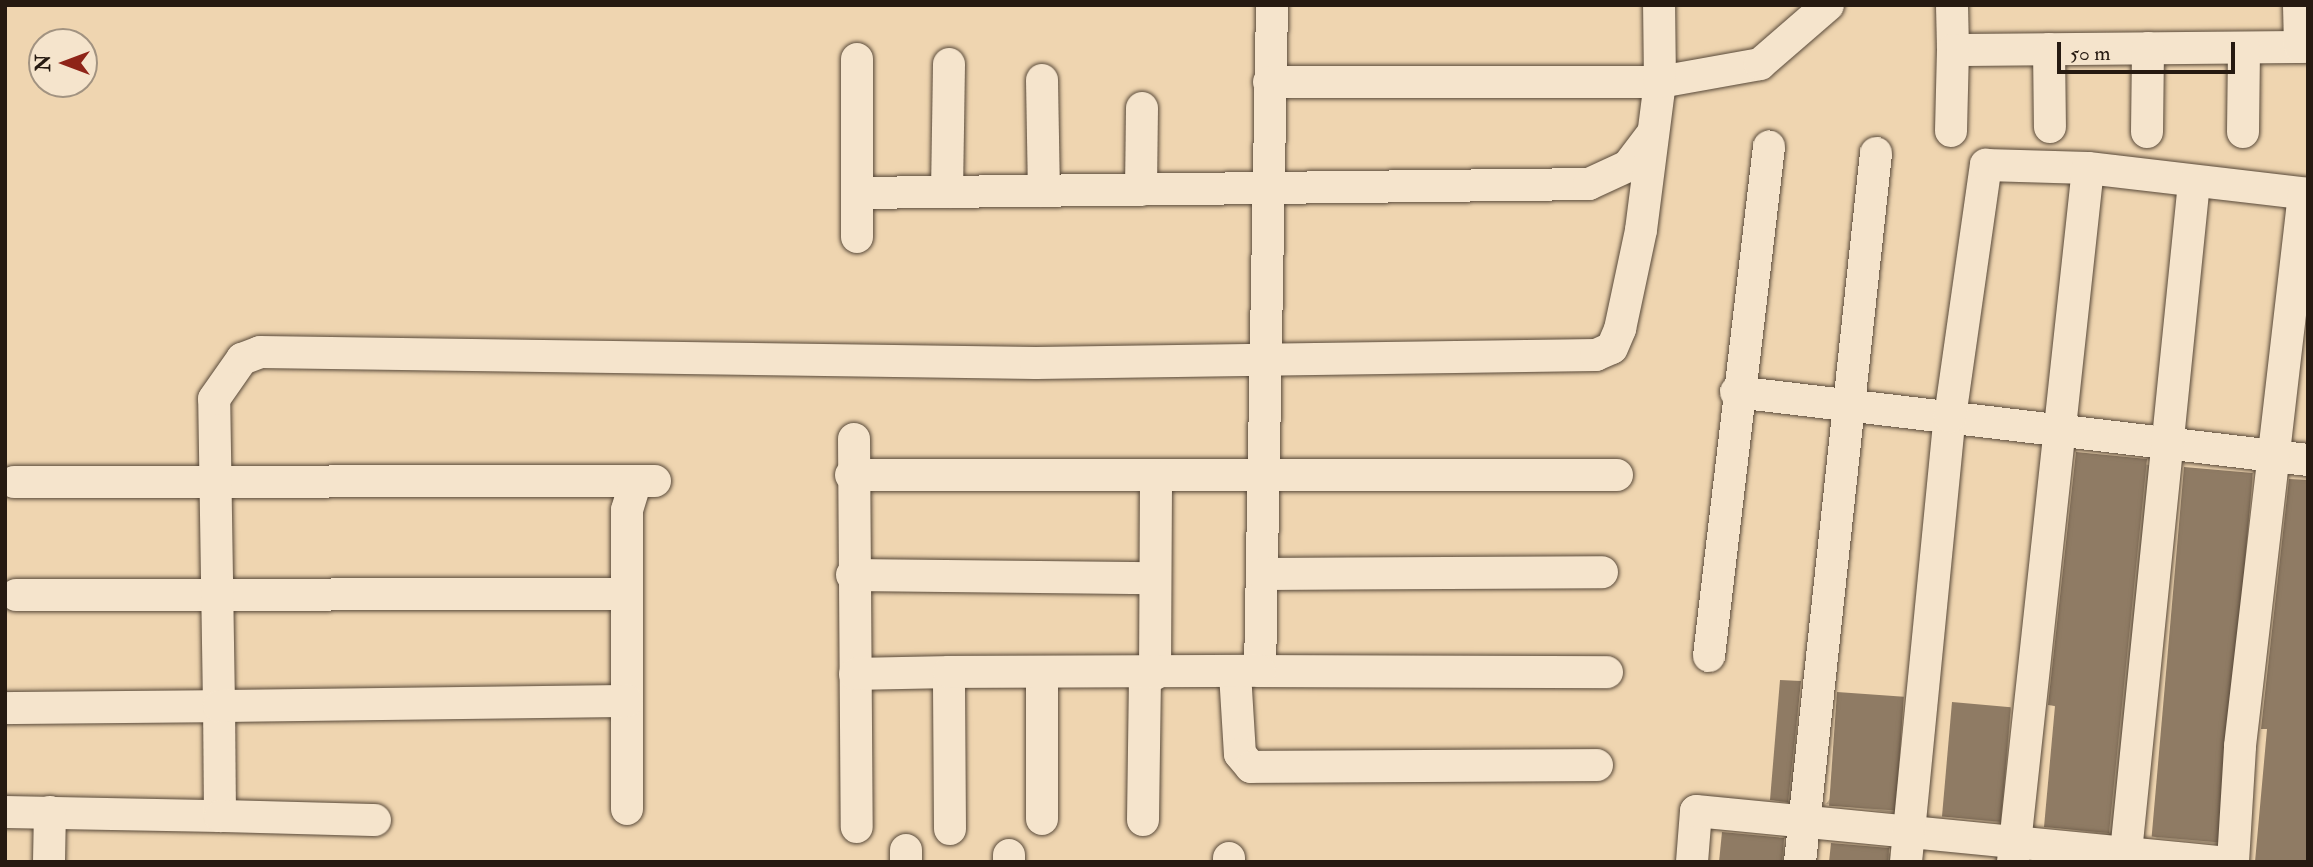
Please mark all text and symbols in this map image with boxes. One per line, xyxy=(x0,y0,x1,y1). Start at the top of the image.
north arrow xyxy=(28,28,98,98)
scale bar xyxy=(2061,28,2240,72)
text: 50 m xyxy=(2070,40,2111,67)
text: N xyxy=(32,55,56,72)

